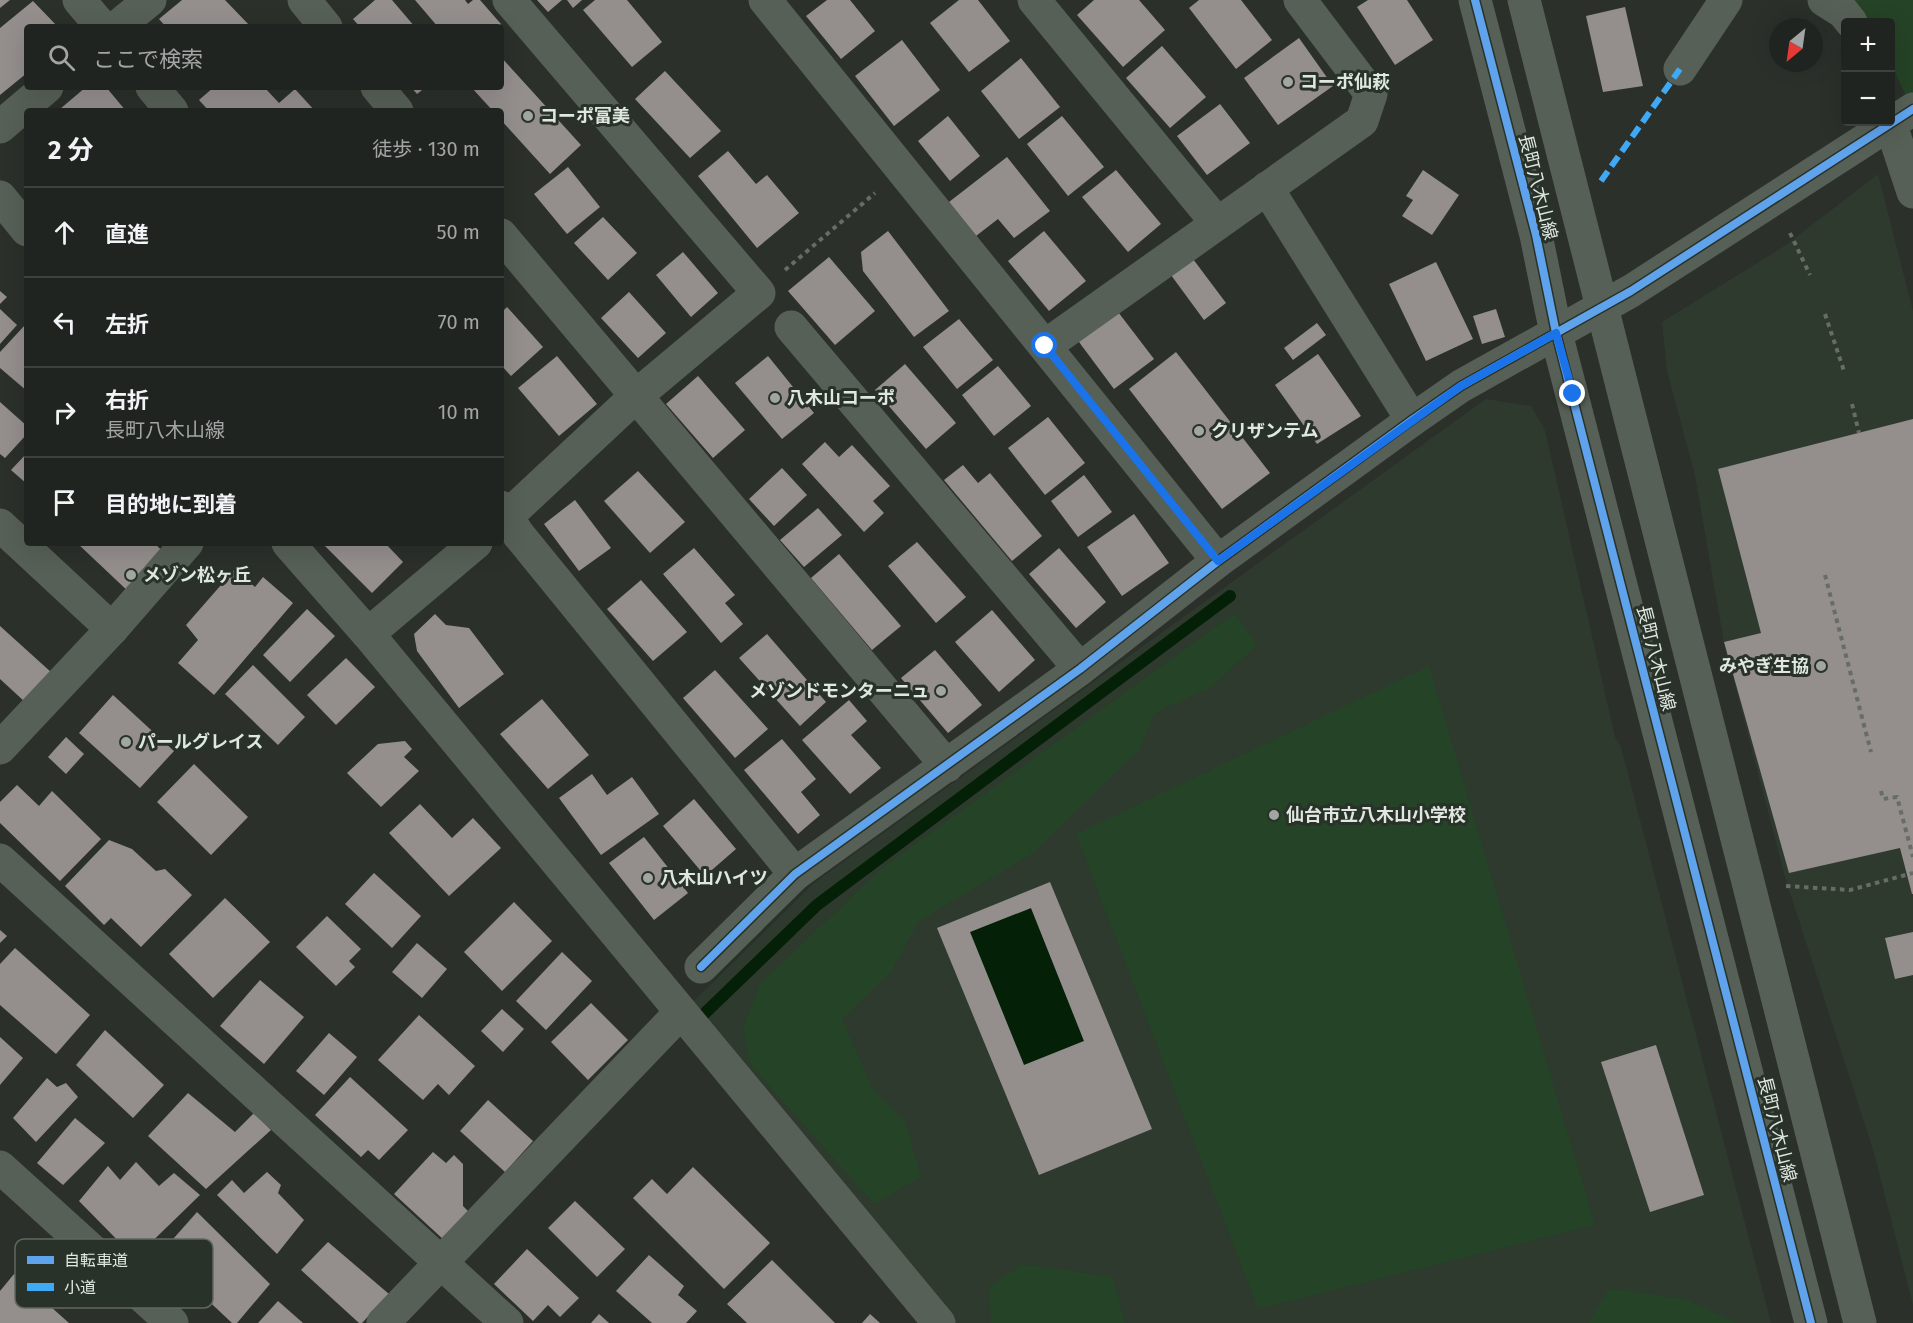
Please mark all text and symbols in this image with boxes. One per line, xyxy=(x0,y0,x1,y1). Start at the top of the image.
north arrow xyxy=(1769,18,1823,72)
map controls xyxy=(1841,18,1895,126)
button: + xyxy=(1841,18,1895,72)
search box xyxy=(24,24,504,90)
icon: search xyxy=(45,41,78,74)
text: ここで検索 xyxy=(93,46,203,73)
place label: コーポ仙萩 xyxy=(1300,71,1390,93)
button: − xyxy=(1841,72,1895,126)
marker: コーポ仙萩 xyxy=(1281,75,1295,89)
place label: コーポ富美 xyxy=(540,105,630,127)
marker: コーポ富美 xyxy=(521,109,535,123)
street label: 長町八木山線 xyxy=(1514,132,1562,242)
text: 2 分 xyxy=(48,135,94,166)
text: 徒歩 · 130 m xyxy=(372,137,480,161)
icon: ahead xyxy=(48,216,81,249)
text: 50 m xyxy=(436,220,480,244)
text: 直進 xyxy=(105,221,149,248)
icon: left xyxy=(48,306,81,339)
text: 70 m xyxy=(438,310,480,334)
text: 左折 xyxy=(105,311,149,338)
route start xyxy=(1031,332,1057,358)
route end xyxy=(1559,380,1585,406)
text: 右折 xyxy=(105,387,149,414)
place label: 八木山コーポ xyxy=(787,387,895,409)
marker: 八木山コーポ xyxy=(768,391,782,405)
icon: right xyxy=(48,396,81,429)
text: 10 m xyxy=(438,400,480,424)
text: 長町八木山線 xyxy=(105,418,225,442)
place label: クリザンテム xyxy=(1211,420,1318,442)
marker: クリザンテム xyxy=(1192,424,1206,438)
icon: arrive xyxy=(48,486,81,519)
text: 目的地に到着 xyxy=(105,491,237,518)
place label: メゾン松ヶ丘 xyxy=(143,564,251,586)
marker: メゾン松ヶ丘 xyxy=(124,568,138,582)
street label: 長町八木山線 xyxy=(1632,603,1680,713)
place label: みやぎ生協 xyxy=(1719,655,1809,677)
marker: みやぎ生協 xyxy=(1814,659,1828,673)
place label: メゾンドモンターニュ xyxy=(749,680,929,702)
marker: メゾンドモンターニュ xyxy=(934,684,948,698)
place label: パールグレイス xyxy=(138,731,263,753)
marker: パールグレイス xyxy=(119,735,133,749)
place label: 仙台市立八木山小学校 xyxy=(1286,804,1466,826)
marker: 仙台市立八木山小学校 xyxy=(1267,808,1281,822)
place label: 八木山ハイツ xyxy=(660,867,768,889)
marker: 八木山ハイツ xyxy=(641,871,655,885)
street label: 長町八木山線 xyxy=(1753,1074,1801,1184)
legend xyxy=(15,1239,213,1308)
text: 自転車道 xyxy=(64,1251,128,1270)
text: 小道 xyxy=(64,1278,96,1297)

